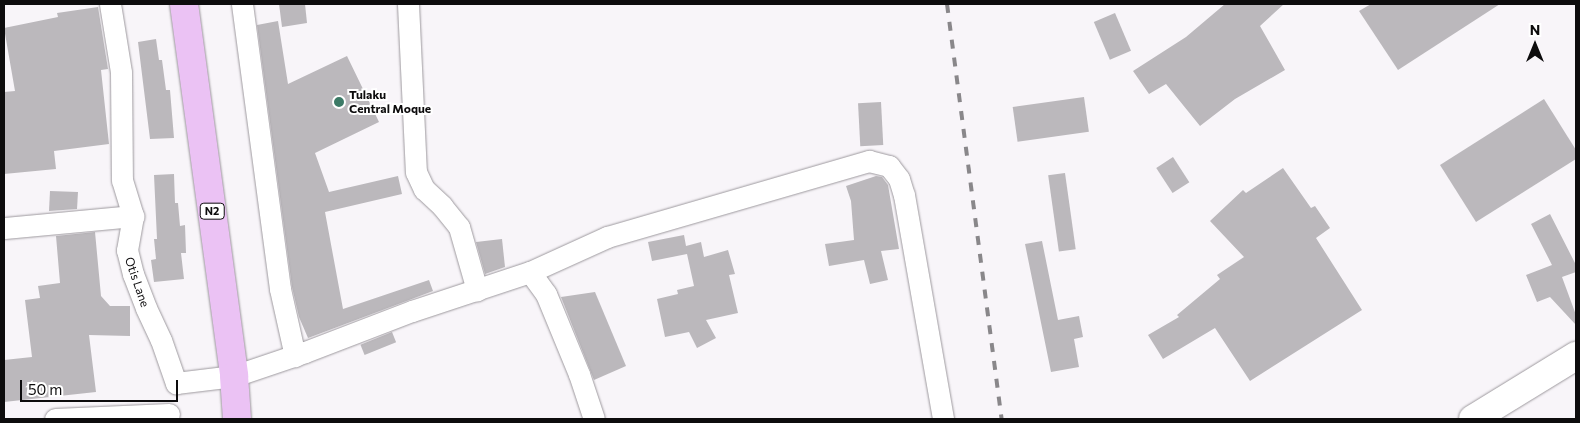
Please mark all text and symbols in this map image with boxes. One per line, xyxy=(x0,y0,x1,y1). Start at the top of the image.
north arrow xyxy=(1510,20,1560,70)
text: N xyxy=(1530,21,1540,38)
place label: Tulaku Central Moque xyxy=(349,88,431,116)
marker: Tulaku Central Moque xyxy=(333,96,345,108)
road number: N2 xyxy=(200,202,224,220)
street label: Otis Lane xyxy=(122,255,152,309)
scale bar xyxy=(22,370,180,402)
text: 50 m xyxy=(28,380,62,398)

